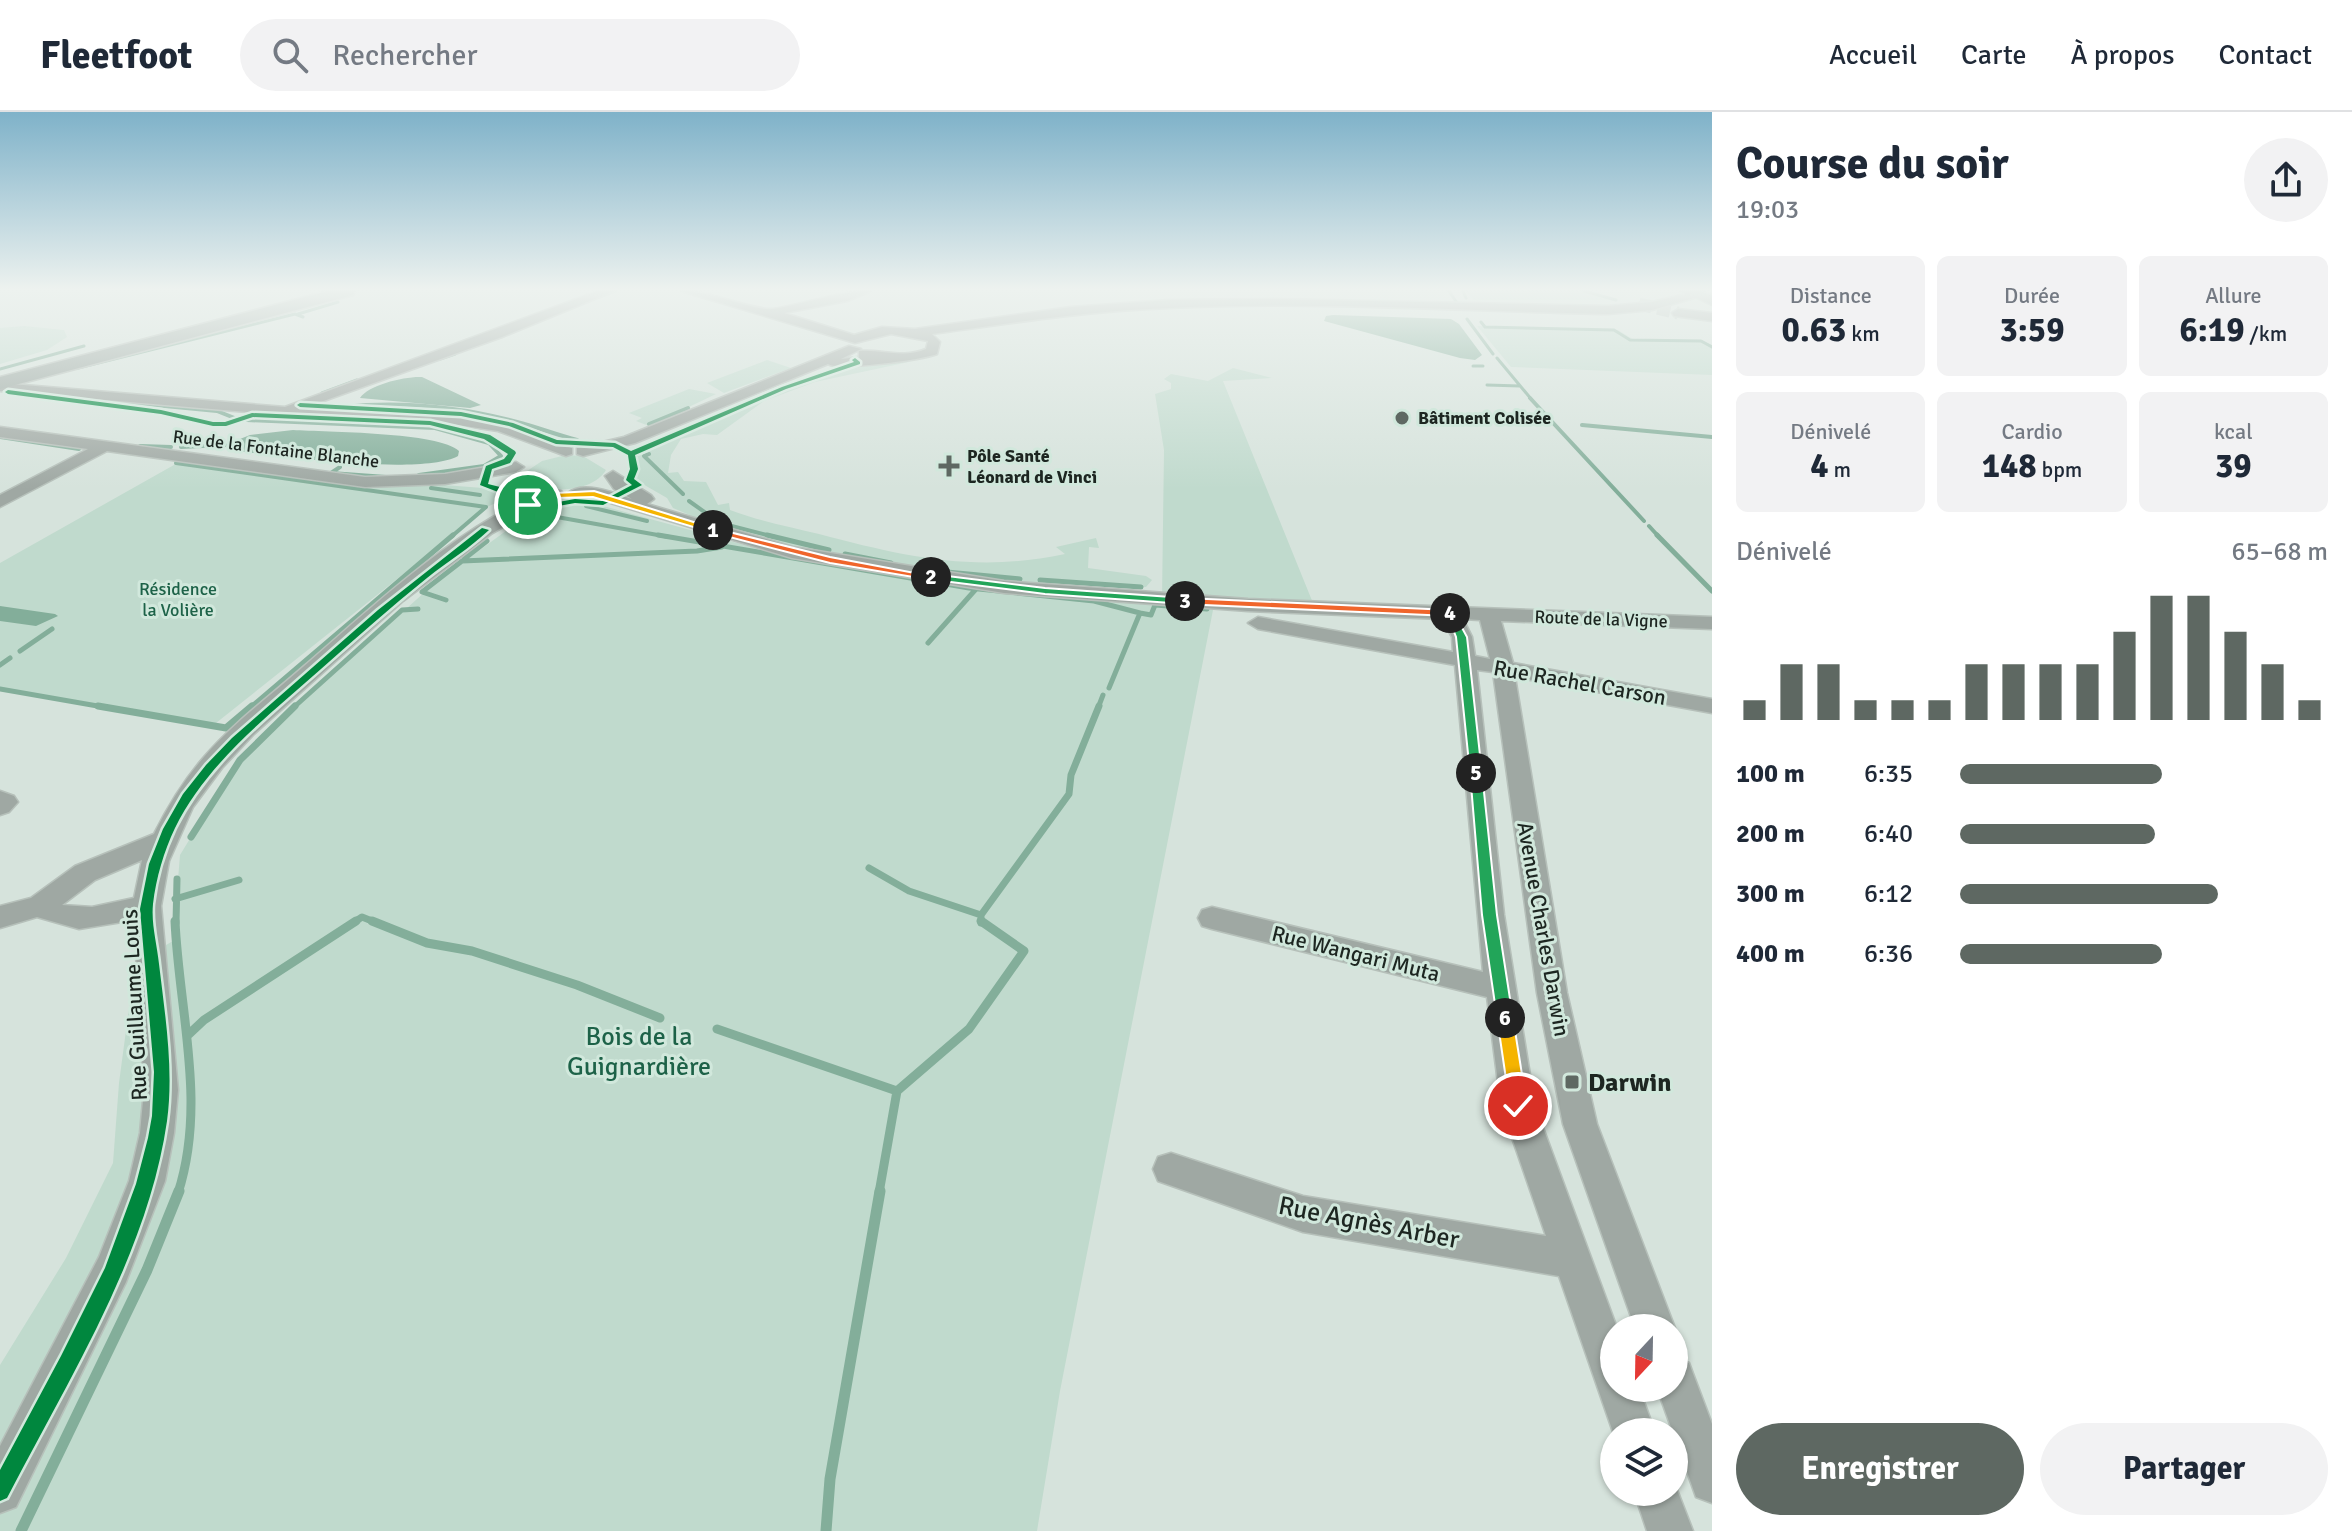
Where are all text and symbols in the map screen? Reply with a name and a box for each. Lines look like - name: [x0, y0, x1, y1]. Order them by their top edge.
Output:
- search box: [240, 19, 800, 91]
- text: Fleetfoot: [40, 32, 192, 79]
- icon: search: [268, 33, 312, 77]
- text: Rechercher: [332, 37, 477, 74]
- text: Accueil: [1829, 38, 1917, 72]
- text: Carte: [1961, 38, 2026, 72]
- text: À propos: [2070, 38, 2175, 72]
- text: Contact: [2219, 38, 2312, 72]
- text: Course du soir: [1736, 137, 2009, 191]
- button: share: [2244, 138, 2328, 222]
- text: 19:03: [1736, 194, 1799, 226]
- text: Distance: [1790, 282, 1872, 309]
- text: Durée: [2004, 282, 2060, 309]
- text: Allure: [2205, 282, 2262, 309]
- text: 0.63: [1782, 309, 1846, 351]
- text: 3:59: [1999, 309, 2065, 351]
- text: 6:19: [2179, 309, 2245, 351]
- text: km: [1846, 320, 1880, 347]
- text: /km: [2245, 320, 2287, 347]
- place label: Bâtiment Colisée: [1418, 407, 1551, 429]
- marker: Bâtiment Colisée: [1393, 409, 1411, 427]
- text: Dénivelé: [1790, 418, 1871, 445]
- text: Cardio: [2001, 418, 2063, 445]
- text: kcal: [2214, 418, 2253, 445]
- street label: Rue de la Fontaine Blanche: [172, 425, 380, 473]
- place label: Pôle Santé Léonard de Vinci: [967, 445, 1097, 488]
- text: 4: [1810, 445, 1829, 487]
- text: 148: [1982, 445, 2037, 487]
- text: 39: [2215, 445, 2252, 487]
- marker: Pôle Santé Léonard de Vinci: [938, 455, 960, 477]
- text: m: [1829, 456, 1851, 483]
- text: bpm: [2037, 456, 2082, 483]
- pin: [494, 471, 562, 539]
- icon: arrive: [506, 483, 550, 527]
- pin: 1: [693, 510, 733, 550]
- text: 1: [707, 516, 719, 543]
- text: Dénivelé: [1736, 536, 1832, 568]
- text: 65–68 m: [2232, 536, 2328, 568]
- pin: 2: [911, 557, 951, 597]
- text: 2: [925, 563, 937, 590]
- park label: Résidence la Volière: [139, 578, 217, 621]
- pin: 3: [1165, 581, 1205, 621]
- text: 3: [1179, 587, 1191, 614]
- pin: 4: [1430, 593, 1470, 633]
- text: 4: [1444, 599, 1456, 626]
- street label: Route de la Vigne: [1534, 606, 1668, 632]
- street label: Rue Rachel Carson: [1491, 654, 1668, 711]
- pin: 5: [1456, 753, 1496, 793]
- text: 100 m: [1736, 758, 1805, 790]
- text: 6:35: [1864, 758, 1913, 790]
- text: 5: [1470, 759, 1482, 786]
- text: 200 m: [1736, 818, 1805, 850]
- text: 6:40: [1864, 818, 1913, 850]
- street label: Avenue Charles Darwin: [1511, 819, 1576, 1039]
- text: 300 m: [1736, 878, 1805, 910]
- text: 6:12: [1864, 878, 1913, 910]
- street label: Rue Guillaume Louis: [116, 908, 153, 1101]
- street label: Rue Wangari Muta: [1269, 920, 1443, 987]
- text: 400 m: [1736, 938, 1805, 970]
- text: 6:36: [1864, 938, 1913, 970]
- pin: 6: [1485, 998, 1525, 1038]
- text: 6: [1499, 1004, 1511, 1031]
- park label: Bois de la Guignardière: [567, 1021, 711, 1083]
- place label: Darwin: [1588, 1067, 1672, 1099]
- pin: [1484, 1072, 1552, 1140]
- marker: Darwin: [1563, 1073, 1581, 1091]
- icon: check: [1496, 1084, 1540, 1128]
- street label: Rue Agnès Arber: [1276, 1190, 1462, 1256]
- north arrow: [1600, 1314, 1688, 1402]
- map controls: [1600, 1314, 1688, 1506]
- button: layers: [1600, 1418, 1688, 1506]
- button: Enregistrer: [1736, 1423, 2024, 1515]
- button: Partager: [2040, 1423, 2328, 1515]

